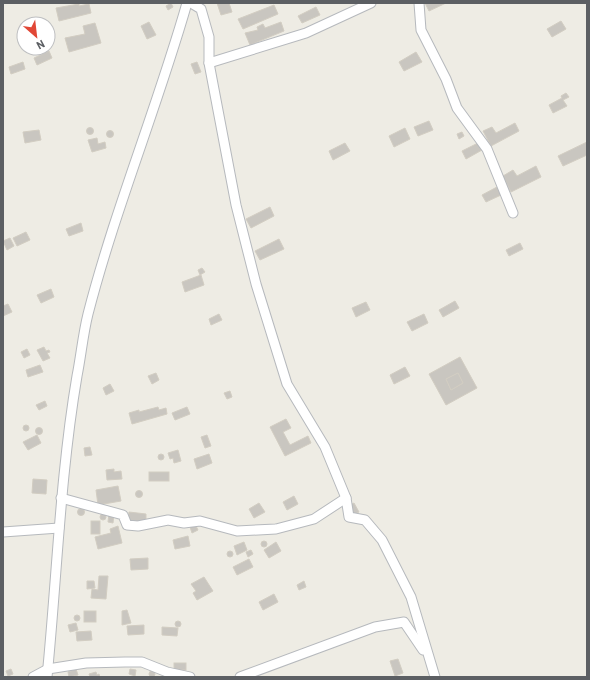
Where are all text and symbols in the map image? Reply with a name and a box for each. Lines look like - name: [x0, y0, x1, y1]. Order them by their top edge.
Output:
- north arrow: [16, 16, 56, 56]
- text: N: [35, 38, 47, 53]

